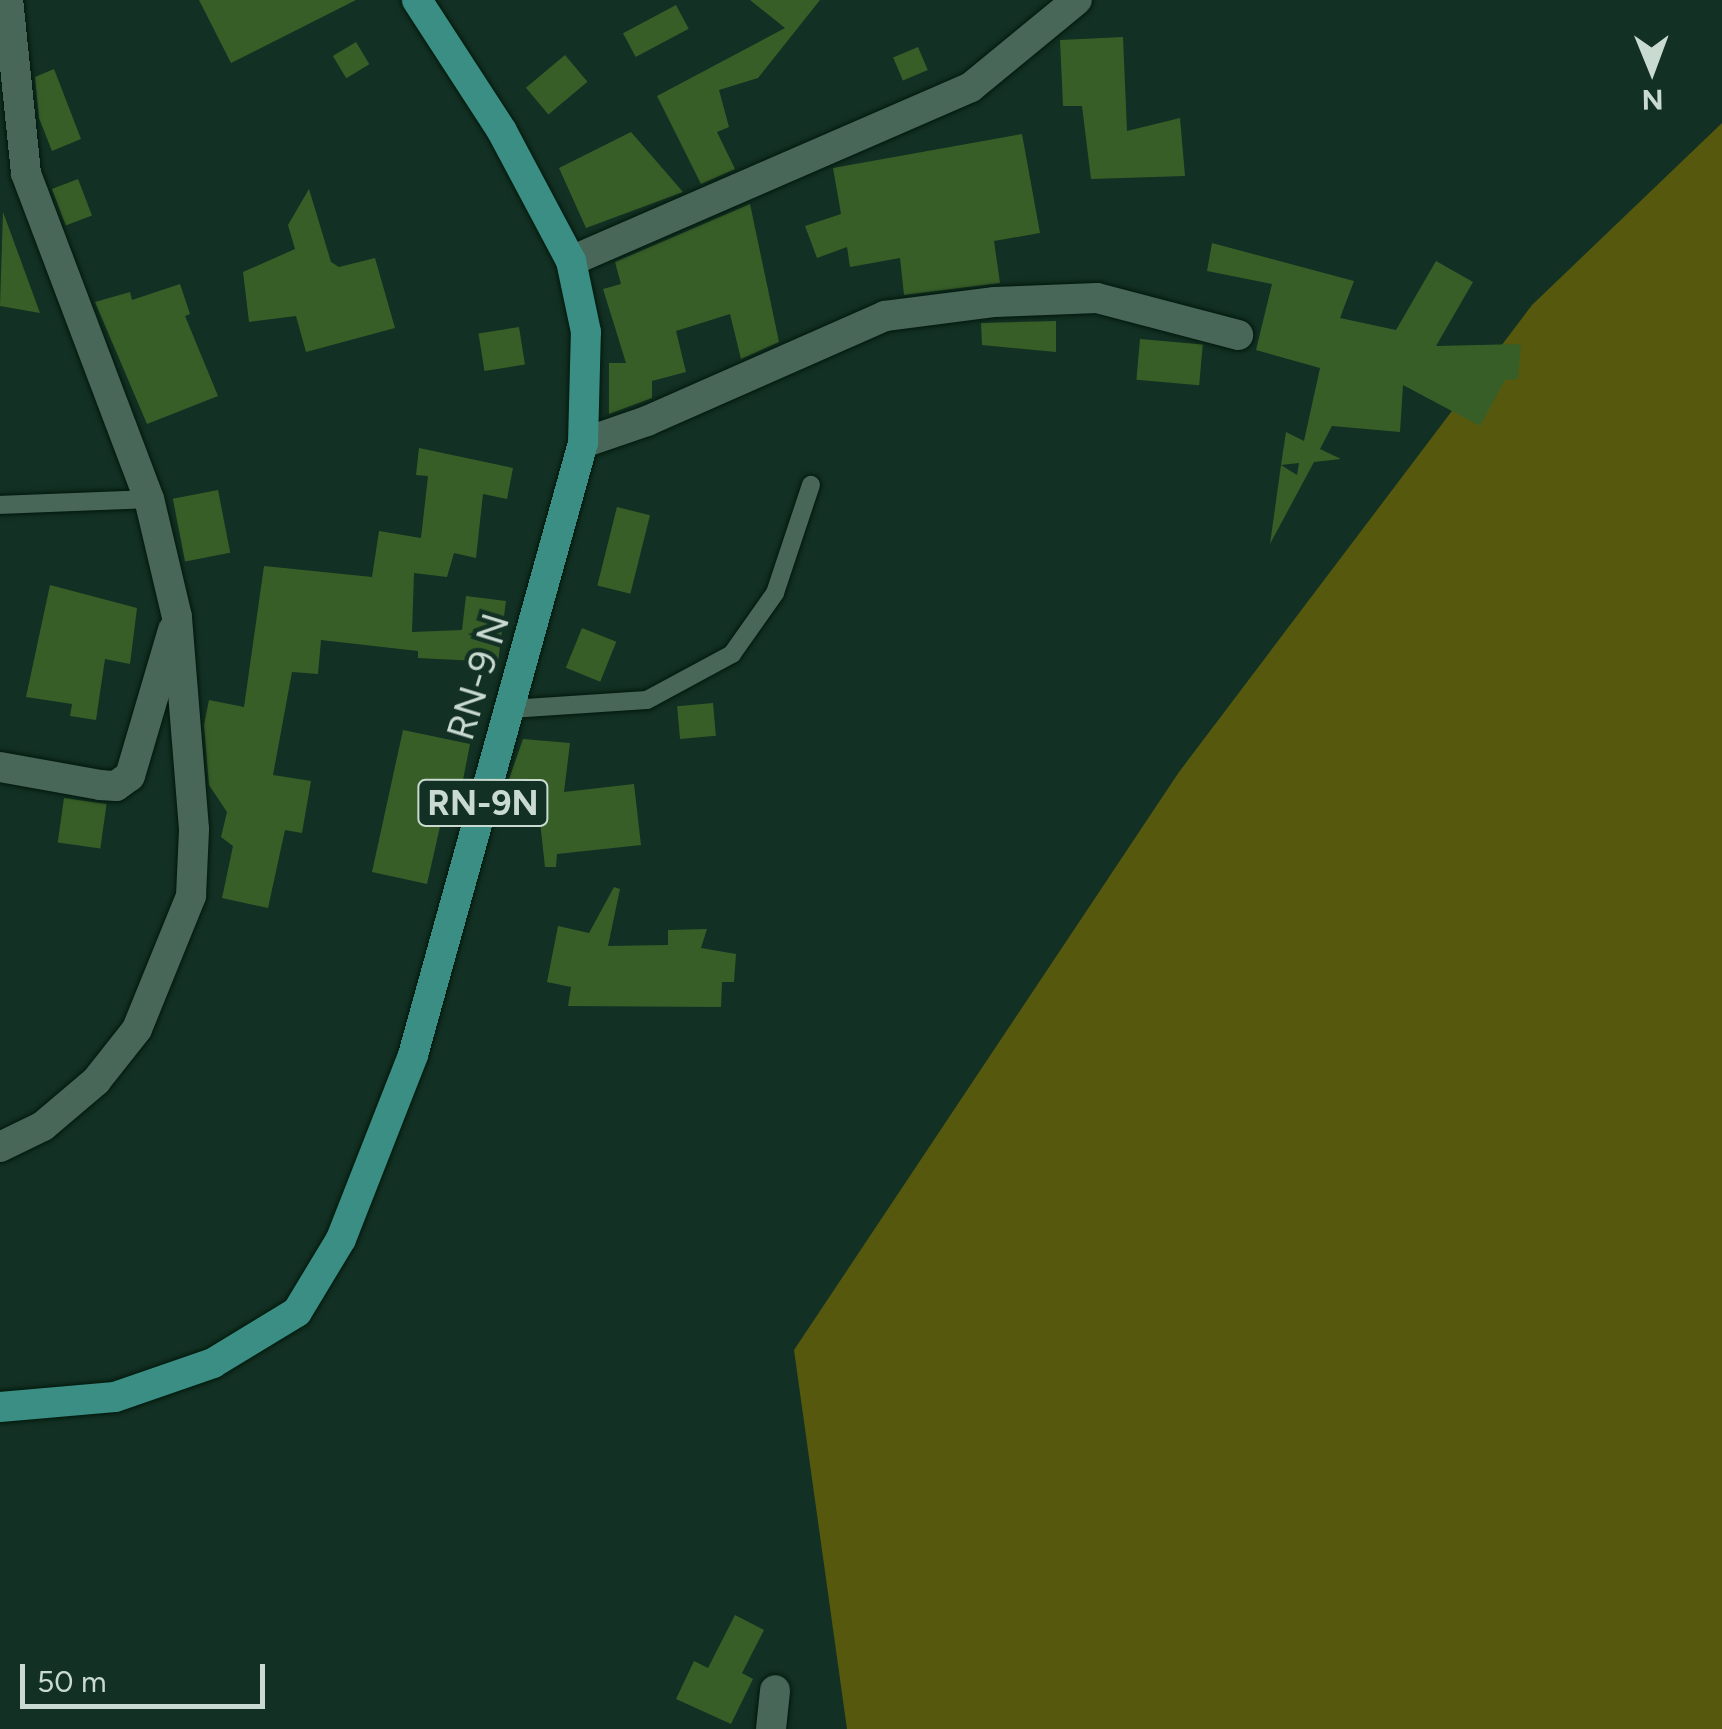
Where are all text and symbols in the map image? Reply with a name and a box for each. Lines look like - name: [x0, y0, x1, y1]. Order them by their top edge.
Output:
- north arrow: [1602, 20, 1702, 120]
- text: N: [1641, 83, 1664, 117]
- street label: RN-9 N: [438, 608, 520, 746]
- road number: RN-9N: [416, 773, 550, 833]
- scale bar: [25, 1644, 270, 1706]
- text: 50 m: [37, 1663, 106, 1700]

